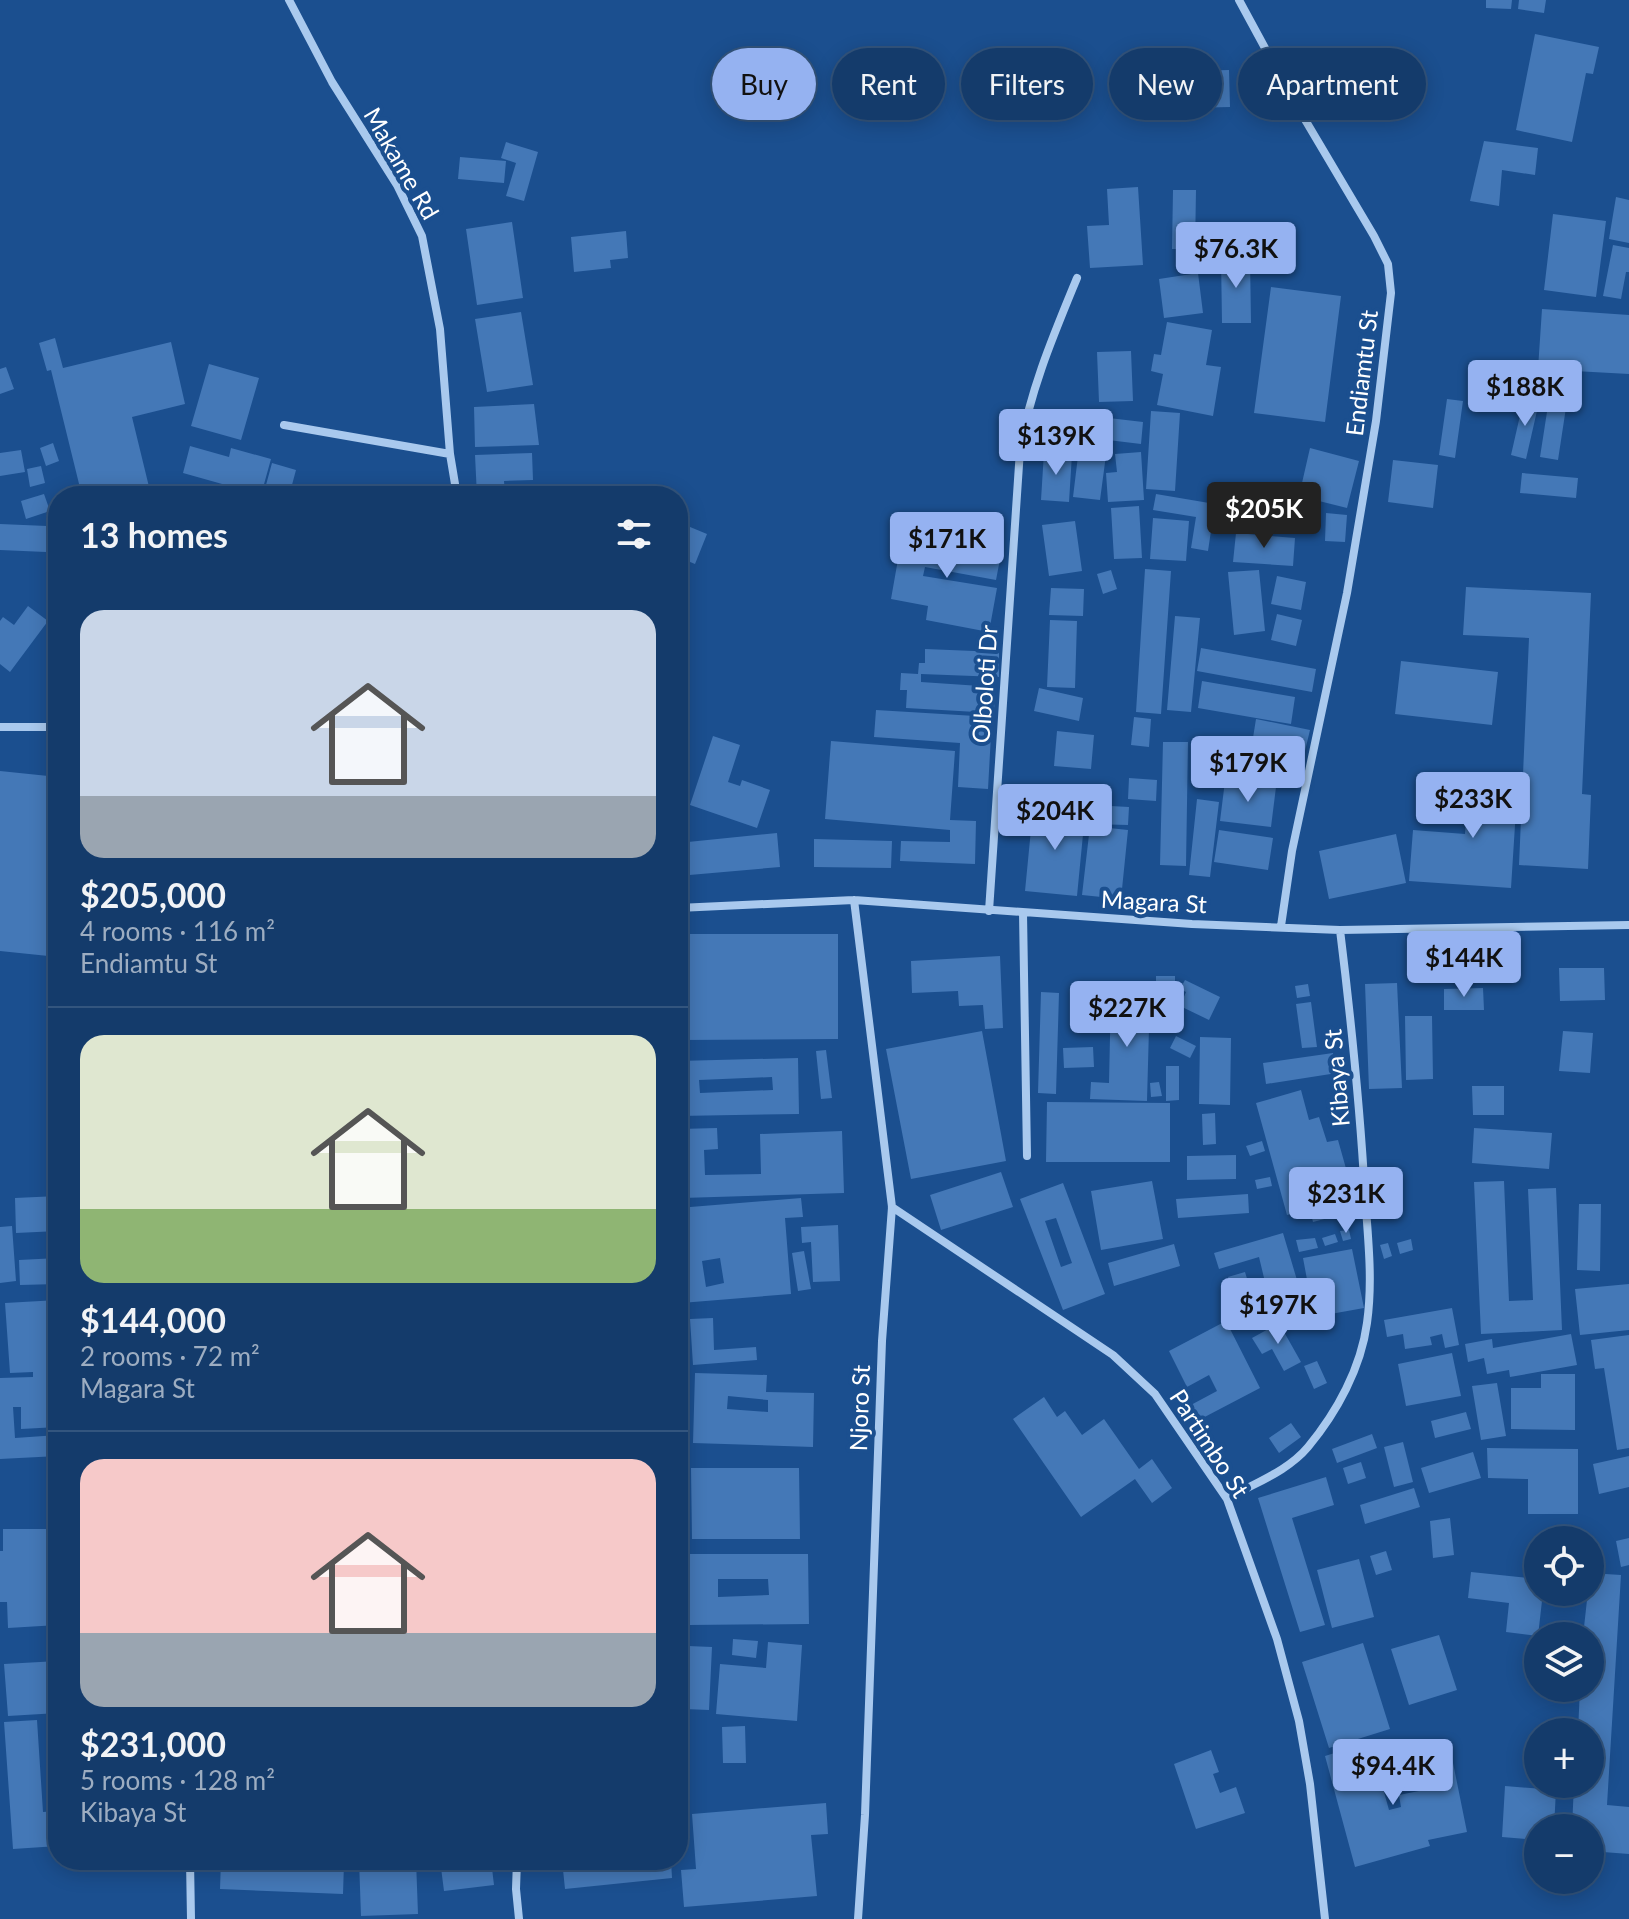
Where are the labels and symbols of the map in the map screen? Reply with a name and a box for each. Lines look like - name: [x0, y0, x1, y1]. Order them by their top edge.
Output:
- street label: Makame Rd: [358, 102, 446, 224]
- pin: $76.3K: [1171, 222, 1301, 290]
- street label: Endiamtu St: [1339, 308, 1383, 438]
- pin: $188K: [1469, 360, 1581, 428]
- pin: $139K: [1000, 409, 1112, 477]
- pin: $205K: [1208, 482, 1320, 550]
- pin: $171K: [891, 512, 1003, 580]
- street label: Olboloti Dr: [965, 624, 1003, 744]
- pin: $179K: [1192, 736, 1304, 804]
- pin: $233K: [1417, 772, 1529, 840]
- pin: $204K: [999, 784, 1111, 852]
- street label: Magara St: [1100, 884, 1208, 918]
- pin: $144K: [1408, 931, 1520, 999]
- pin: $227K: [1071, 981, 1183, 1049]
- street label: Kibaya St: [1317, 1028, 1355, 1128]
- pin: $231K: [1290, 1167, 1402, 1235]
- pin: $197K: [1222, 1278, 1334, 1346]
- street label: Njoro St: [843, 1364, 875, 1452]
- street label: Partimbo St: [1164, 1383, 1256, 1503]
- pin: $94.4K: [1328, 1739, 1458, 1807]

